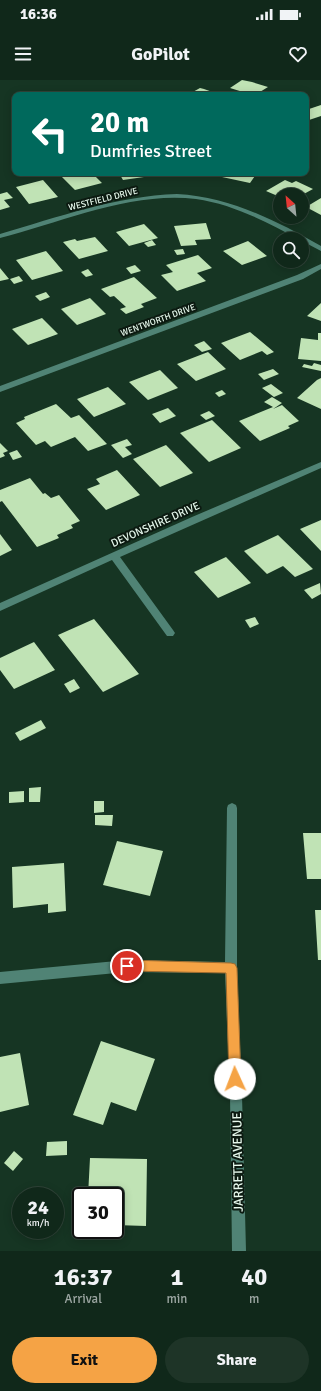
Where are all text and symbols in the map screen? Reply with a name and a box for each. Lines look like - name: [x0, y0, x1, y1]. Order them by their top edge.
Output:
- text: 16:36: [20, 5, 57, 23]
- icon: menu: [12, 43, 34, 65]
- text: GoPilot: [131, 43, 190, 65]
- icon: heart: [287, 43, 309, 65]
- text: 20 m: [90, 106, 149, 140]
- icon: left: [24, 108, 76, 160]
- text: Dumfries Street: [90, 140, 212, 162]
- street label: WESTFIELD DRIVE: [67, 186, 139, 213]
- north arrow: [273, 188, 309, 224]
- map controls: [273, 188, 309, 268]
- button: search: [273, 232, 309, 268]
- street label: WENTWORTH DRIVE: [119, 302, 197, 339]
- street label: DEVONSHIRE DRIVE: [109, 499, 202, 550]
- pin: [110, 949, 144, 983]
- icon: arrive: [116, 955, 138, 977]
- position arrow: [214, 1058, 256, 1100]
- street label: JARRETT AVENUE: [229, 1112, 247, 1212]
- speed limit sign: 30: [72, 1187, 124, 1239]
- text: 24: [27, 1195, 49, 1220]
- text: km/h: [27, 1217, 49, 1229]
- text: 16:37: [54, 1262, 113, 1292]
- text: 1: [170, 1262, 183, 1292]
- text: 40: [241, 1262, 267, 1292]
- text: Arrival: [65, 1291, 102, 1307]
- text: min: [166, 1291, 187, 1307]
- text: m: [249, 1291, 259, 1307]
- button: Exit: [12, 1337, 157, 1383]
- button: Share: [165, 1337, 309, 1383]

